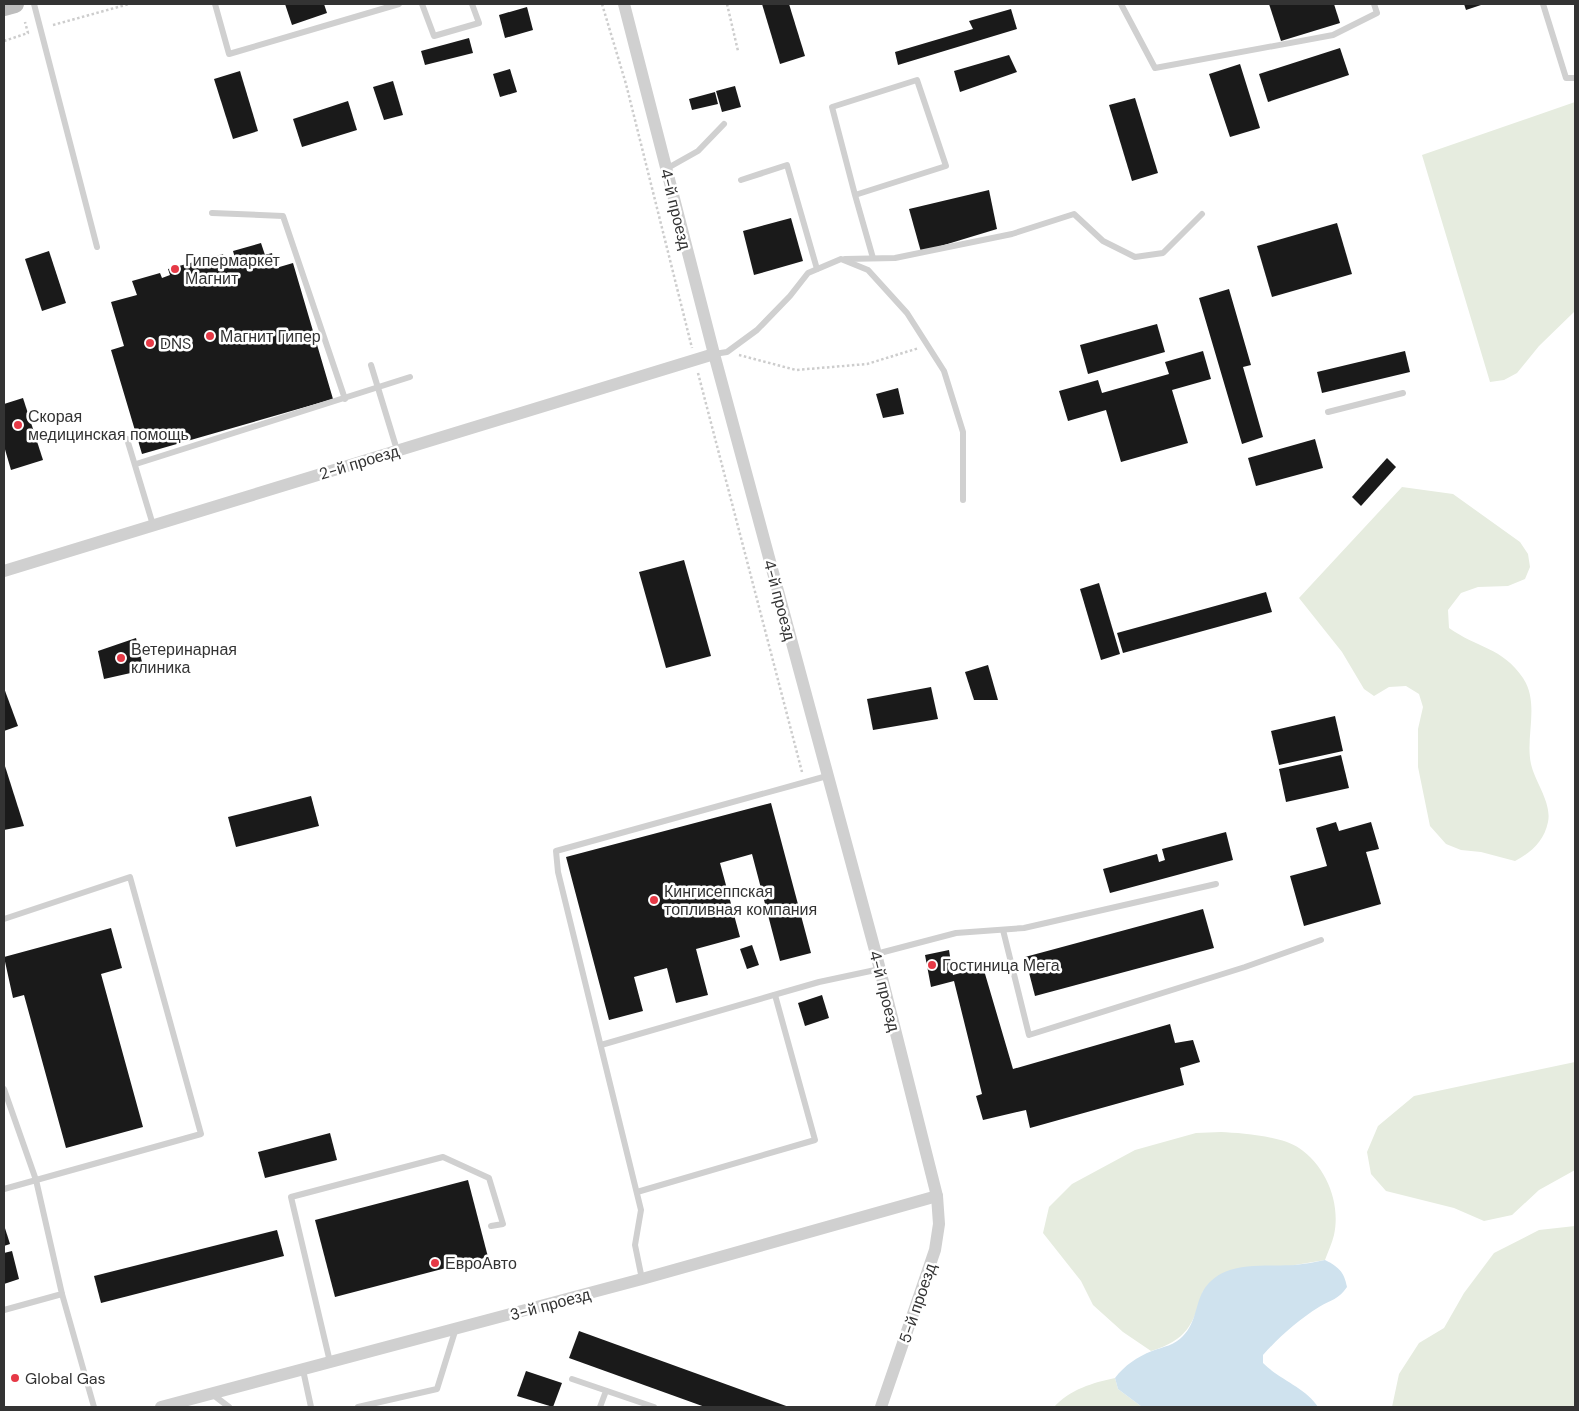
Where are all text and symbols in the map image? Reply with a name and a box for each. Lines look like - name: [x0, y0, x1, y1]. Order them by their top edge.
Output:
- street label: 4-й проезд: [655, 166, 696, 253]
- place label: Гипермаркет Магнит: [185, 250, 281, 289]
- marker: Гипермаркет Магнит: [169, 263, 181, 275]
- place label: Магнит Гипер: [220, 326, 321, 347]
- marker: Магнит Гипер: [204, 330, 216, 342]
- place label: DNS: [160, 333, 191, 354]
- marker: DNS: [144, 337, 156, 349]
- place label: Скорая медицинская помощь: [28, 406, 189, 445]
- marker: Скорая медицинская помощь: [12, 419, 24, 431]
- street label: 2-й проезд: [317, 440, 402, 485]
- street label: 4-й проезд: [759, 557, 801, 644]
- place label: Ветеринарная клиника: [131, 639, 237, 678]
- marker: Ветеринарная клиника: [115, 652, 127, 664]
- place label: Кингисеппская топливная компания: [664, 881, 817, 920]
- marker: Кингисеппская топливная компания: [648, 894, 660, 906]
- street label: 4-й проезд: [864, 948, 905, 1035]
- place label: Гостиница Мега: [942, 955, 1060, 976]
- marker: Гостиница Мега: [926, 959, 938, 971]
- place label: ЕвроАвто: [445, 1253, 517, 1274]
- marker: ЕвроАвто: [429, 1257, 441, 1269]
- street label: 5-й проезд: [894, 1260, 941, 1346]
- street label: 3-й проезд: [507, 1283, 593, 1325]
- place label: Global Gas: [25, 1368, 106, 1389]
- marker: Global Gas: [9, 1372, 21, 1384]

